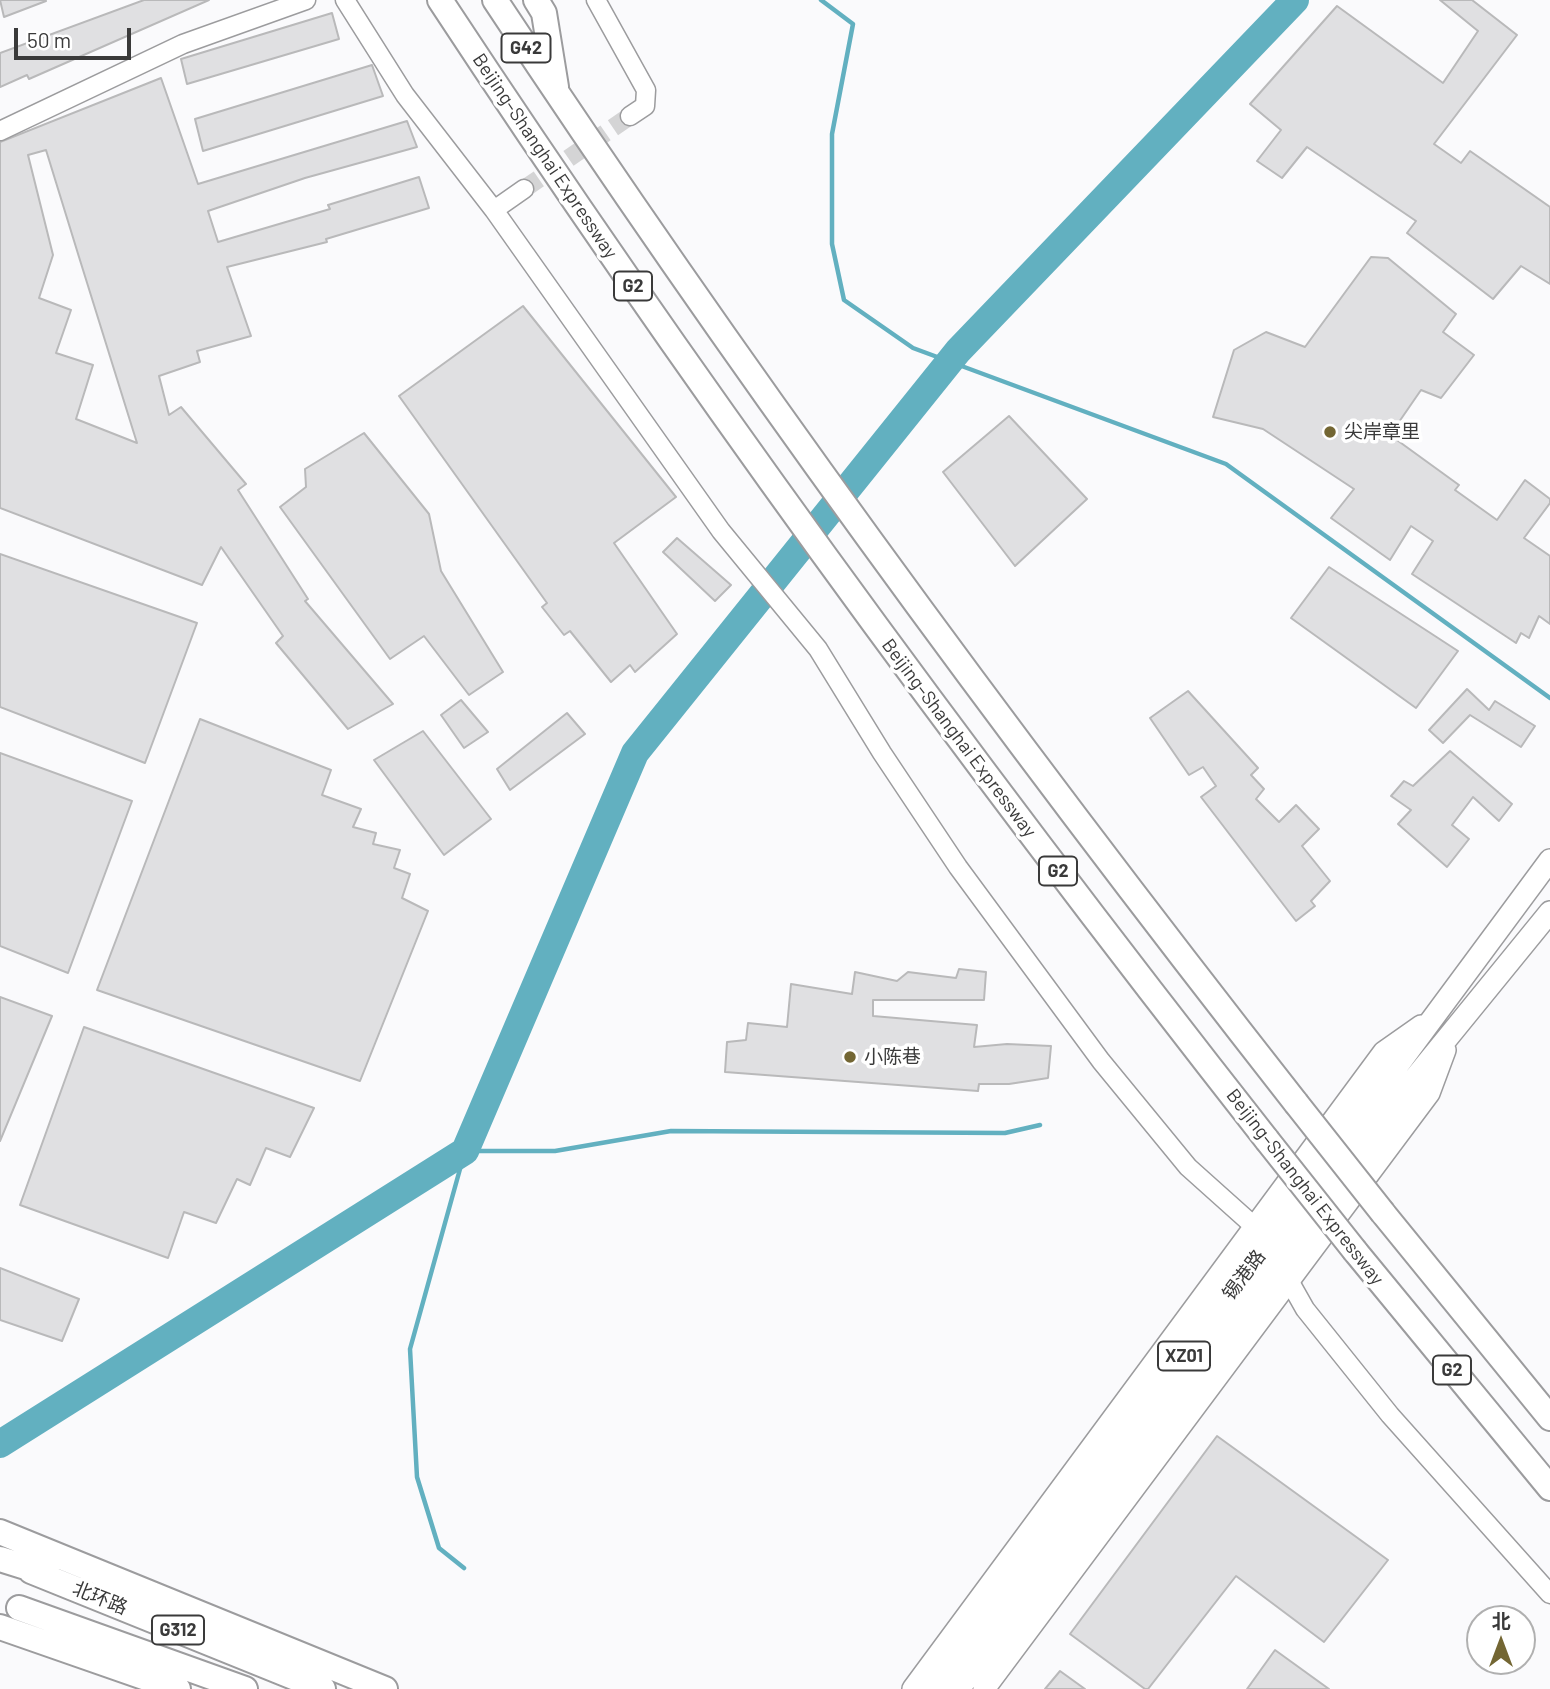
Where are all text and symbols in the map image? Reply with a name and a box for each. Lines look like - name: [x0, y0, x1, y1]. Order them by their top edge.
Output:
- scale bar: [18, 14, 135, 58]
- text: 50 m: [27, 27, 71, 52]
- road number: G42: [502, 33, 550, 62]
- street label: Beijing–Shanghai Expressway: [468, 49, 622, 263]
- road number: G2: [614, 272, 652, 300]
- place label: 尖岸章里: [1344, 421, 1420, 443]
- marker: 尖岸章里: [1322, 424, 1338, 440]
- street label: Beijing–Shanghai Expressway: [877, 634, 1041, 842]
- road number: G2: [1039, 856, 1077, 886]
- place label: 小陈巷: [864, 1046, 921, 1068]
- marker: 小陈巷: [842, 1049, 858, 1065]
- street label: Beijing–Shanghai Expressway: [1221, 1084, 1389, 1290]
- street label: 锡港路: [1218, 1245, 1270, 1305]
- road number: XZ01: [1158, 1342, 1210, 1371]
- road number: G2: [1433, 1356, 1471, 1385]
- street label: 北环路: [69, 1577, 131, 1619]
- north arrow: [1466, 1605, 1536, 1675]
- text: 北: [1491, 1609, 1511, 1632]
- road number: G312: [152, 1616, 204, 1644]

